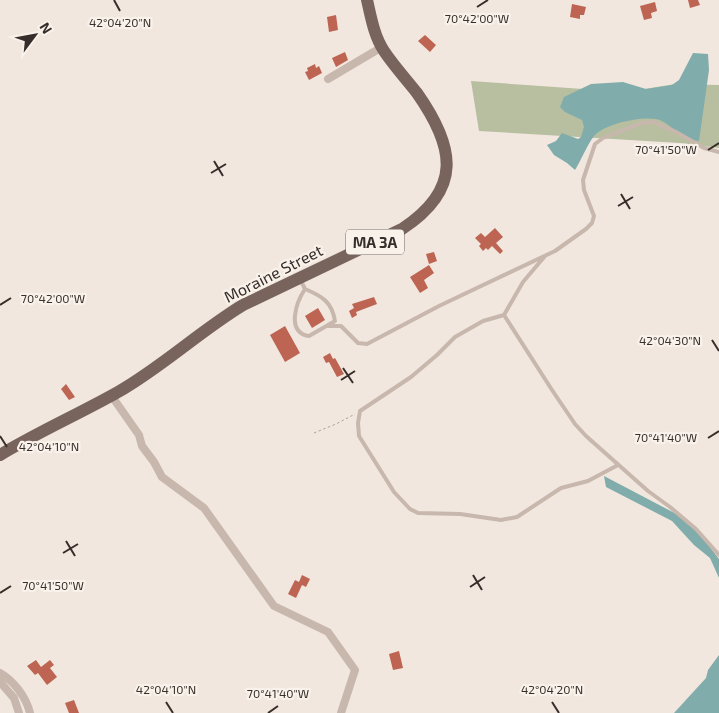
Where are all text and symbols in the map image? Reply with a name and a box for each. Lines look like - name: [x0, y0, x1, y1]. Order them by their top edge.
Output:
- north arrow: [10, 10, 60, 60]
- text: 70°42'00"W: [445, 11, 509, 25]
- text: 42°04'20"N: [89, 15, 151, 29]
- text: N: [37, 19, 56, 37]
- text: 70°41'50"W: [635, 142, 697, 156]
- road number: MA 3A: [346, 230, 404, 254]
- street label: Moraine Street: [220, 240, 326, 306]
- text: 70°42'00"W: [21, 291, 85, 305]
- text: 42°04'30"N: [639, 333, 701, 347]
- text: 70°41'40"W: [635, 430, 697, 444]
- text: 42°04'10"N: [19, 439, 79, 453]
- text: 70°41'50"W: [22, 578, 84, 592]
- text: 42°04'10"N: [136, 682, 196, 696]
- text: 42°04'20"N: [521, 682, 583, 696]
- text: 70°41'40"W: [247, 686, 309, 700]

